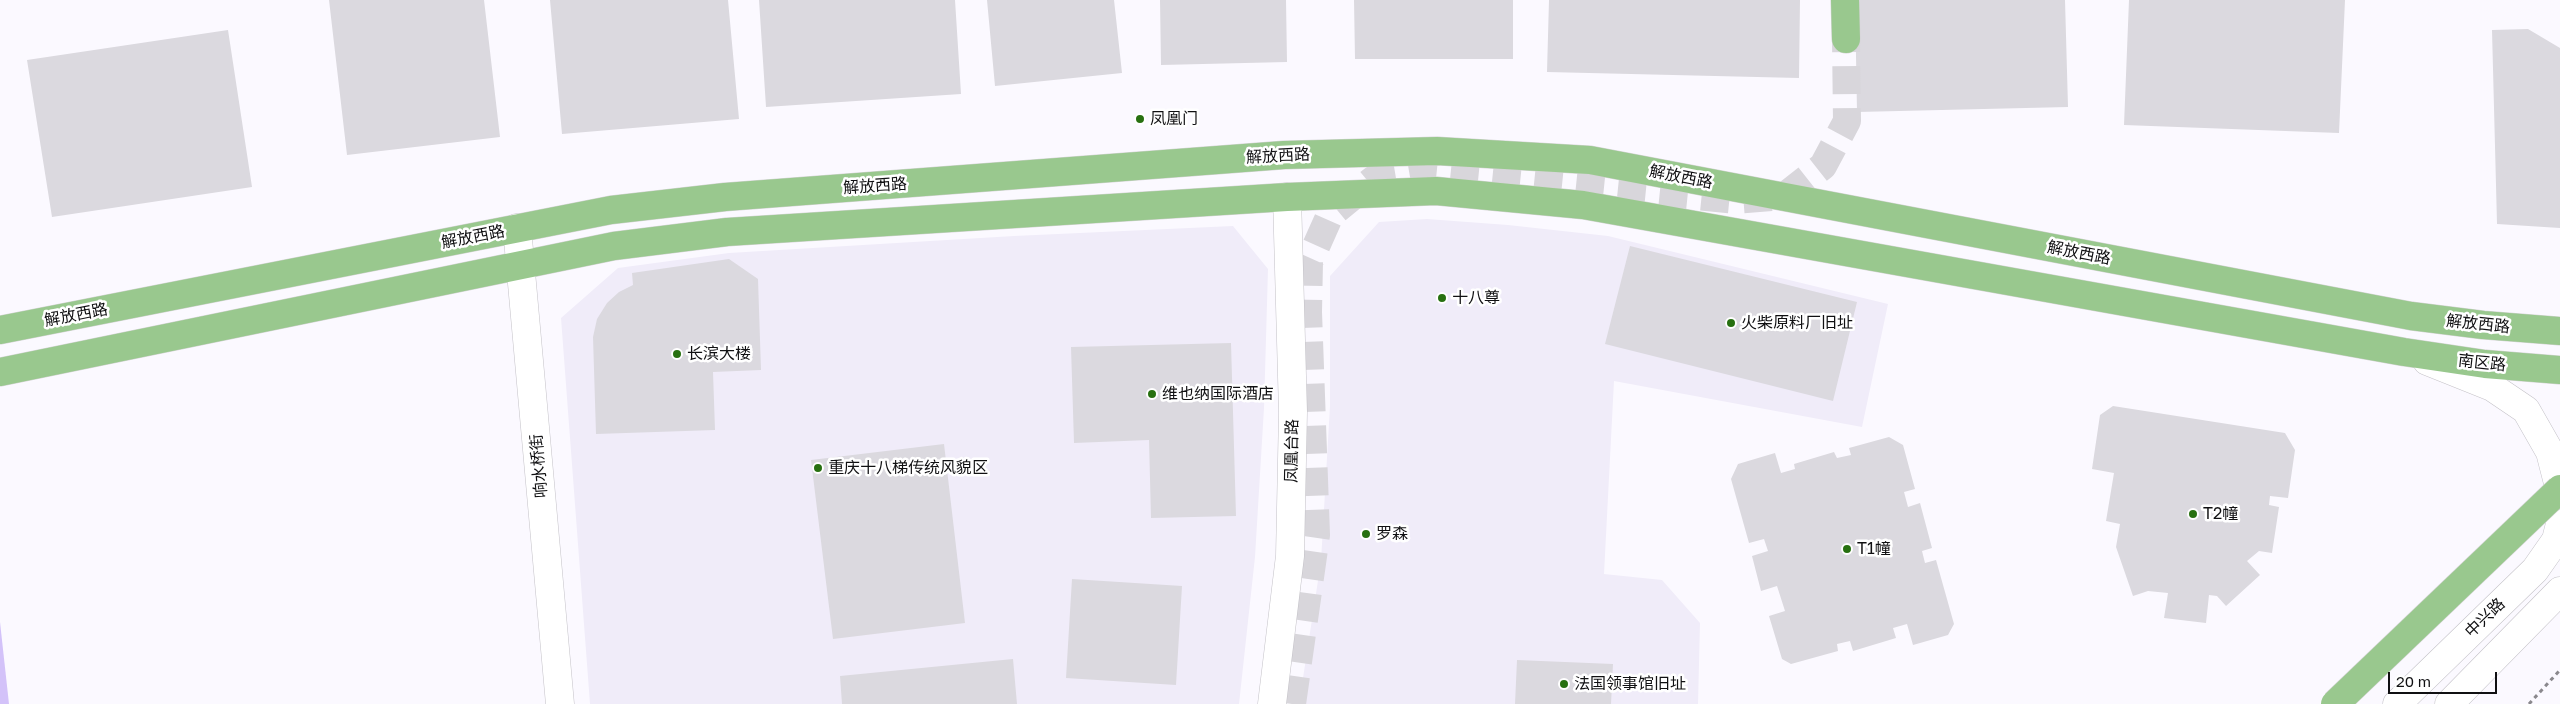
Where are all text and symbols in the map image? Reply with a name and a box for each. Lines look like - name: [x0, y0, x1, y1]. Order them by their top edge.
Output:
- place label: 凤凰门: [1150, 109, 1198, 129]
- marker: 凤凰门: [1134, 113, 1146, 125]
- street label: 解放西路: [1246, 145, 1310, 167]
- street label: 解放西路: [1648, 161, 1714, 193]
- street label: 解放西路: [842, 174, 908, 198]
- street label: 解放西路: [440, 221, 506, 253]
- street label: 解放西路: [2046, 237, 2112, 269]
- place label: 十八尊: [1452, 288, 1500, 308]
- marker: 十八尊: [1436, 292, 1448, 304]
- street label: 解放西路: [43, 299, 109, 331]
- street label: 解放西路: [2445, 311, 2511, 337]
- place label: 火柴原料厂旧址: [1741, 313, 1853, 333]
- marker: 火柴原料厂旧址: [1725, 317, 1737, 329]
- place label: 长滨大楼: [687, 344, 751, 364]
- marker: 长滨大楼: [671, 348, 683, 360]
- street label: 南区路: [2457, 351, 2507, 375]
- place label: 维也纳国际酒店: [1162, 384, 1274, 404]
- marker: 维也纳国际酒店: [1146, 388, 1158, 400]
- street label: 凤凰台路: [1282, 419, 1302, 483]
- street label: 响水桥街: [527, 433, 551, 499]
- place label: 重庆十八梯传统风貌区: [828, 458, 988, 478]
- marker: 重庆十八梯传统风貌区: [812, 462, 824, 474]
- place label: T2幢: [2203, 504, 2238, 524]
- marker: T2幢: [2187, 508, 2199, 520]
- place label: 罗森: [1376, 524, 1408, 544]
- marker: 罗森: [1360, 528, 1372, 540]
- place label: T1幢: [1857, 539, 1891, 559]
- marker: T1幢: [1841, 543, 1853, 555]
- street label: 中兴路: [2461, 594, 2509, 642]
- scale bar: [2390, 662, 2499, 694]
- text: 20 m: [2396, 672, 2431, 690]
- place label: 法国领事馆旧址: [1574, 674, 1686, 694]
- marker: 法国领事馆旧址: [1558, 678, 1570, 690]

